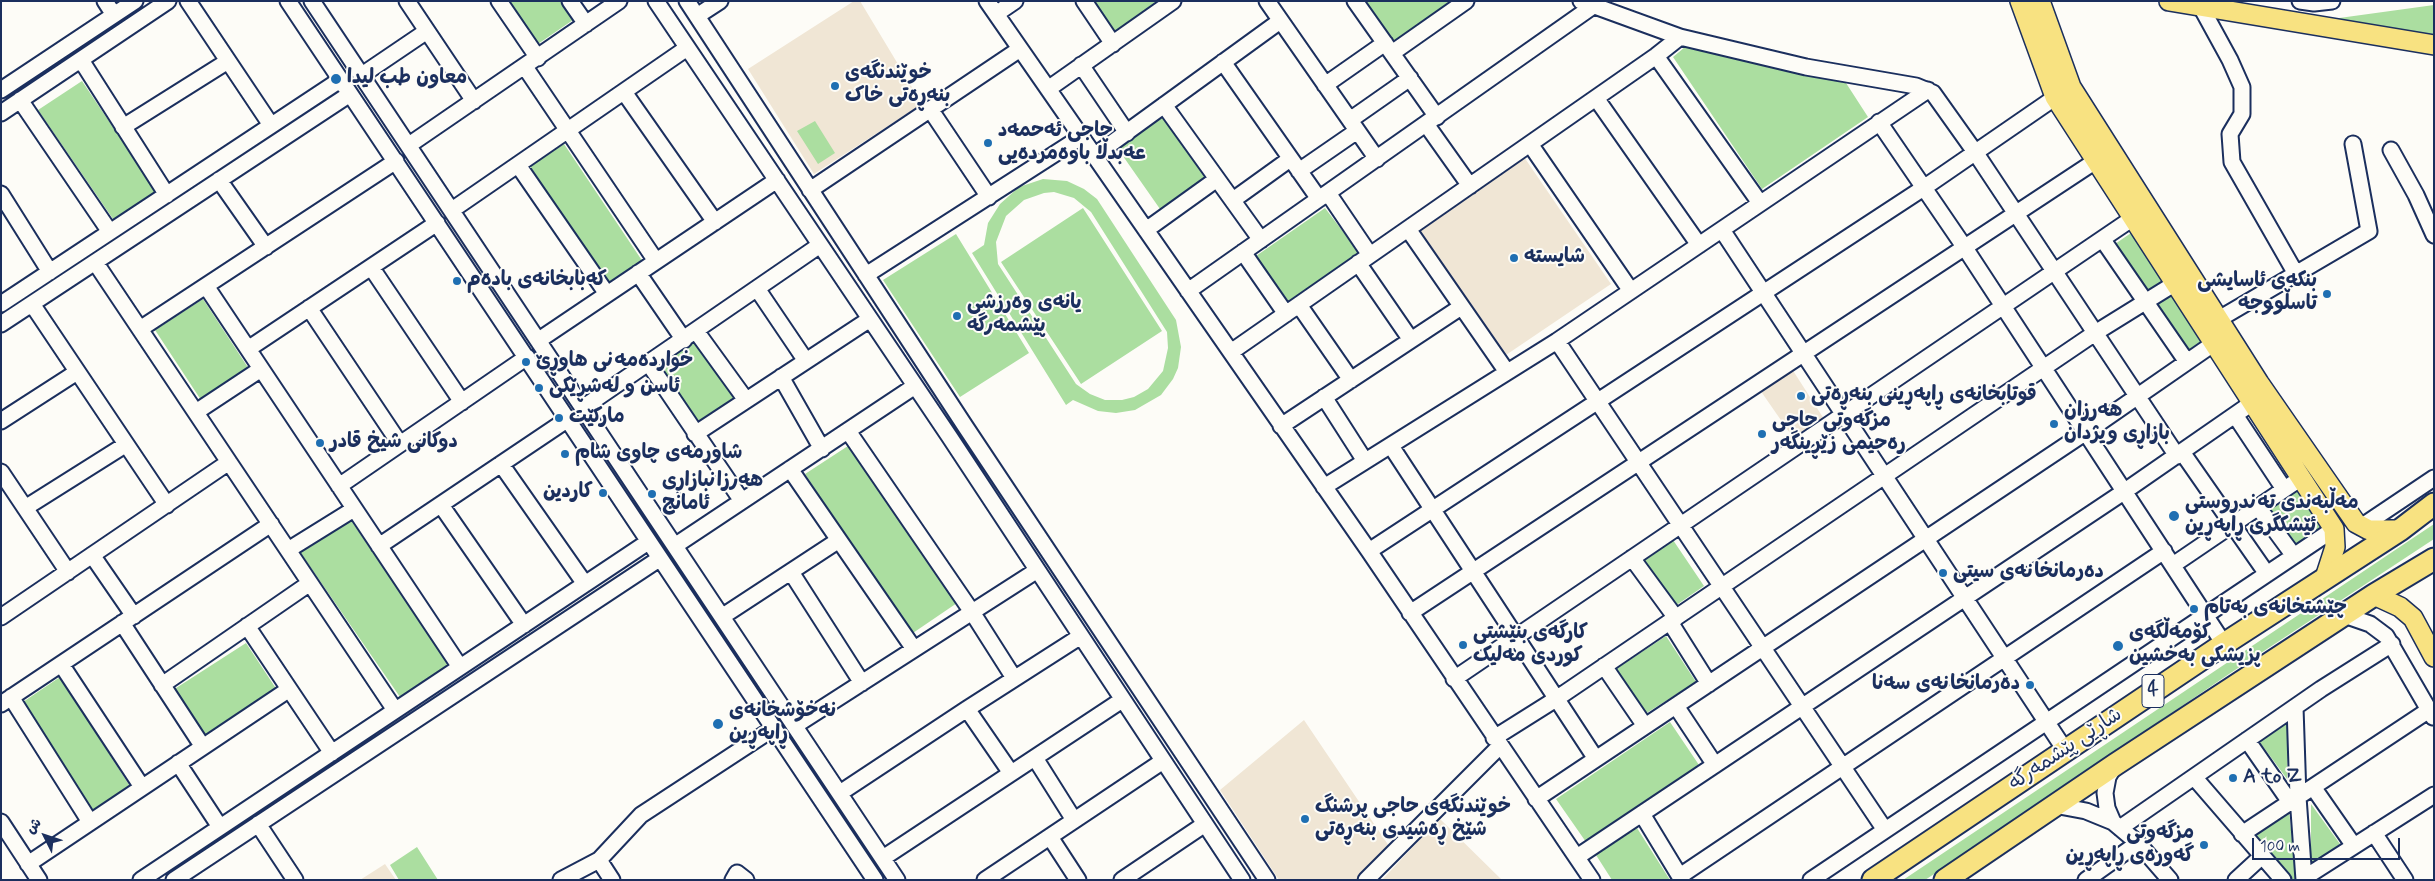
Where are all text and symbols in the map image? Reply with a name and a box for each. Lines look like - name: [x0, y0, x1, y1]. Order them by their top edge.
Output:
- place label: خوێندنگەی بنەڕەتی خاک: [845, 62, 950, 109]
- place label: معاون طب لیدا: [347, 67, 467, 91]
- marker: معاون طب لیدا: [329, 72, 343, 86]
- marker: خوێندنگەی بنەڕەتی خاک: [829, 80, 841, 92]
- place label: حاجی ئەحمەد عەبدڵا باوەمردەیی: [998, 120, 1146, 167]
- marker: حاجی ئەحمەد عەبدڵا باوەمردەیی: [982, 137, 994, 149]
- place label: شایستە: [1524, 246, 1585, 270]
- marker: شایستە: [1508, 252, 1520, 264]
- place label: کەبابخانەی بادەم: [467, 269, 607, 293]
- place label: بنکەی ئاسایشی تاسڵووجە: [2197, 270, 2317, 317]
- marker: کەبابخانەی بادەم: [451, 275, 463, 287]
- marker: بنکەی ئاسایشی تاسڵووجە: [2321, 288, 2333, 300]
- place label: یانەی وەرزشی پێشمەرگە: [967, 292, 1082, 339]
- marker: یانەی وەرزشی پێشمەرگە: [951, 310, 963, 322]
- place label: خواردەمەنی هاوڕێ: [536, 350, 693, 374]
- marker: خواردەمەنی هاوڕێ: [520, 356, 532, 368]
- place label: ئاسن و لەشڕێکی: [549, 376, 680, 400]
- marker: ئاسن و لەشڕێکی: [533, 382, 545, 394]
- place label: قوتابخانەی ڕاپەڕینی بنەڕەتی: [1811, 384, 2037, 408]
- marker: قوتابخانەی ڕاپەڕینی بنەڕەتی: [1795, 390, 1807, 402]
- place label: ھەرزان بازاڕی ویژدان: [2064, 400, 2170, 447]
- place label: مارکێت: [569, 406, 625, 430]
- place label: مزگەوتی حاجی رەحیمی زێڕینگەر: [1772, 410, 1906, 457]
- marker: مارکێت: [553, 412, 565, 424]
- marker: ھەرزان بازاڕی ویژدان: [2048, 418, 2060, 430]
- marker: مزگەوتی حاجی رەحیمی زێڕینگەر: [1756, 428, 1768, 440]
- place label: دوکانی شیخ قادر: [330, 431, 458, 455]
- marker: دوکانی شیخ قادر: [314, 437, 326, 449]
- place label: شاورمەی چاوی شام: [575, 442, 742, 466]
- marker: شاورمەی چاوی شام: [559, 448, 571, 460]
- place label: هەرزانبازاڕی ئامانج: [662, 470, 763, 517]
- place label: كاردين: [543, 481, 593, 505]
- marker: كاردين: [597, 487, 609, 499]
- marker: هەرزانبازاڕی ئامانج: [646, 488, 658, 500]
- place label: مەڵبەندی تەندروستی ئێشکگری ڕاپەڕین: [2185, 492, 2359, 539]
- marker: مەڵبەندی تەندروستی ئێشکگری ڕاپەڕین: [2167, 509, 2181, 523]
- place label: دەرمانخانەی سیتی: [1953, 561, 2104, 585]
- marker: دەرمانخانەی سیتی: [1937, 567, 1949, 579]
- place label: چێشتخانەی بەتام: [2204, 597, 2347, 621]
- marker: چێشتخانەی بەتام: [2188, 603, 2200, 615]
- place label: کارگەی بنێشتی کوردی مەلیک: [1473, 622, 1588, 669]
- place label: کۆمەڵگەی پزیشکی بەخشین: [2129, 622, 2261, 669]
- marker: کارگەی بنێشتی کوردی مەلیک: [1457, 639, 1469, 651]
- marker: کۆمەڵگەی پزیشکی بەخشین: [2111, 639, 2125, 653]
- place label: دەرمانخانەی سەنا: [1872, 673, 2020, 697]
- road number: 4: [2142, 674, 2164, 708]
- marker: دەرمانخانەی سەنا: [2024, 679, 2036, 691]
- place label: نەخۆشخانەی ڕاپەڕین: [729, 700, 836, 747]
- street label: شاڕێی پێشمەرگە: [2005, 703, 2127, 797]
- marker: نەخۆشخانەی ڕاپەڕین: [711, 717, 725, 731]
- place label: A to Z: [2243, 766, 2302, 790]
- marker: A to Z: [2227, 772, 2239, 784]
- place label: خوێندنگەی حاجی پرشنگ شێخ ڕەشیدی بنەڕەتی: [1315, 796, 1511, 843]
- north arrow: [20, 811, 70, 861]
- marker: خوێندنگەی حاجی پرشنگ شێخ ڕەشیدی بنەڕەتی: [1299, 813, 1311, 825]
- text: ش: [22, 814, 46, 838]
- place label: مزگەوتی گەورەی ڕاپەڕین: [2065, 822, 2194, 869]
- scale bar: [2255, 828, 2402, 860]
- text: 100 m: [2260, 837, 2300, 857]
- marker: مزگەوتی گەورەی ڕاپەڕین: [2198, 839, 2210, 851]

